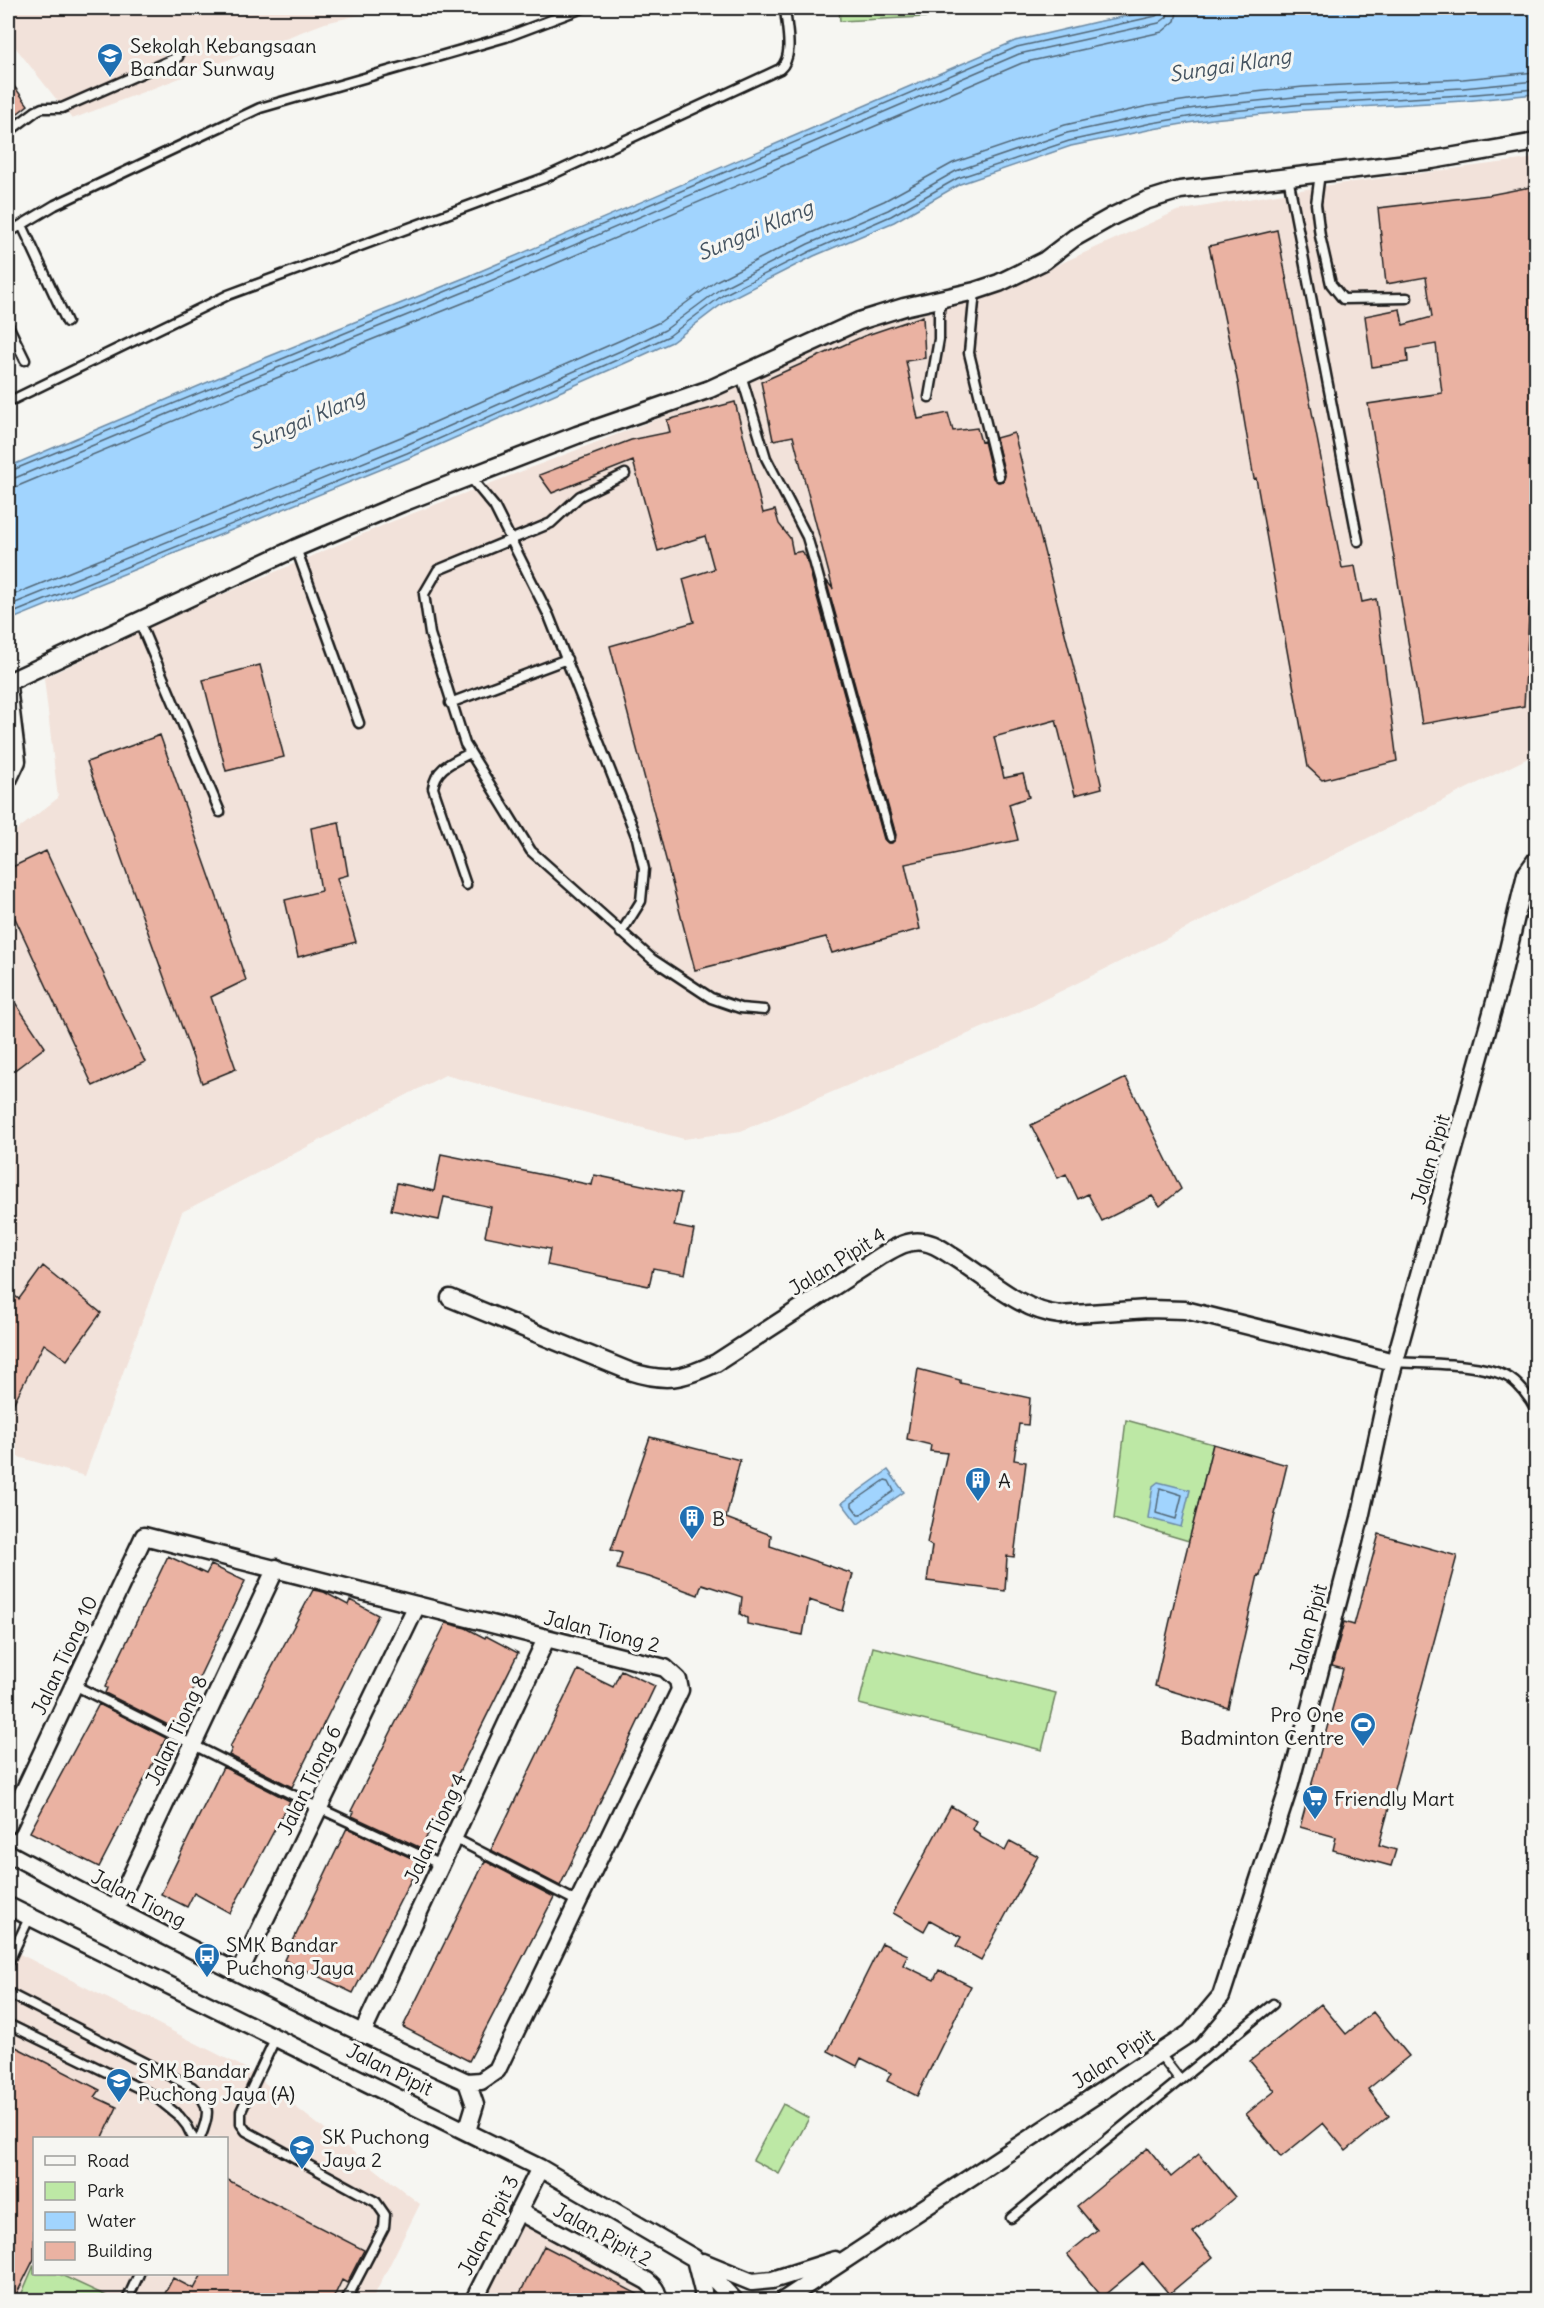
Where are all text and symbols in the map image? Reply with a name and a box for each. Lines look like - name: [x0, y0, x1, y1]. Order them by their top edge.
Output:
- place label: Sekolah Kebangsaan Bandar Sunway: [130, 33, 317, 81]
- school or university icon: Sekolah Kebangsaan Bandar Sunway: [95, 41, 125, 79]
- water label: Sungai Klang: [1167, 42, 1294, 88]
- water label: Sungai Klang: [693, 193, 818, 266]
- water label: Sungai Klang: [245, 382, 370, 455]
- street label: Jalan Pipit: [1405, 1111, 1455, 1207]
- street label: Jalan Pipit 4: [784, 1221, 890, 1301]
- building icon: A: [963, 1465, 993, 1503]
- place label: A: [998, 1468, 1011, 1493]
- building icon: B: [677, 1503, 707, 1541]
- place label: B: [712, 1506, 725, 1531]
- street label: Jalan Pipit: [1284, 1581, 1332, 1677]
- street label: Jalan Tiong 10: [26, 1591, 102, 1719]
- street label: Jalan Tiong 2: [542, 1605, 663, 1657]
- street label: Jalan Tiong 8: [140, 1671, 212, 1789]
- place label: Pro One Badminton Centre: [1180, 1702, 1344, 1750]
- sports icon: Pro One Badminton Centre: [1348, 1710, 1378, 1748]
- street label: Jalan Tiong 6: [272, 1721, 346, 1839]
- street label: Jalan Tiong 4: [399, 1769, 471, 1887]
- supermarket icon: Friendly Mart: [1300, 1783, 1330, 1821]
- place label: Friendly Mart: [1334, 1786, 1454, 1811]
- street label: Jalan Tiong: [88, 1864, 190, 1932]
- place label: SMK Bandar Puchong Jaya: [226, 1932, 354, 1980]
- bus stop icon: SMK Bandar Puchong Jaya: [192, 1941, 222, 1979]
- street label: Jalan Pipit: [1067, 2022, 1159, 2094]
- street label: Jalan Pipit: [343, 2037, 437, 2101]
- place label: SMK Bandar Puchong Jaya (A): [138, 2058, 295, 2106]
- school or university icon: SMK Bandar Puchong Jaya (A): [104, 2066, 134, 2104]
- place label: SK Puchong Jaya 2: [322, 2124, 430, 2172]
- school or university icon: SK Puchong Jaya 2: [287, 2133, 317, 2171]
- legend: [33, 2137, 228, 2275]
- text: Road: [87, 2149, 130, 2172]
- street label: Jalan Pipit 3: [452, 2171, 524, 2279]
- text: Park: [87, 2179, 124, 2202]
- street label: Jalan Pipit 2: [549, 2197, 657, 2271]
- text: Water: [87, 2209, 137, 2232]
- text: Building: [87, 2239, 152, 2262]

